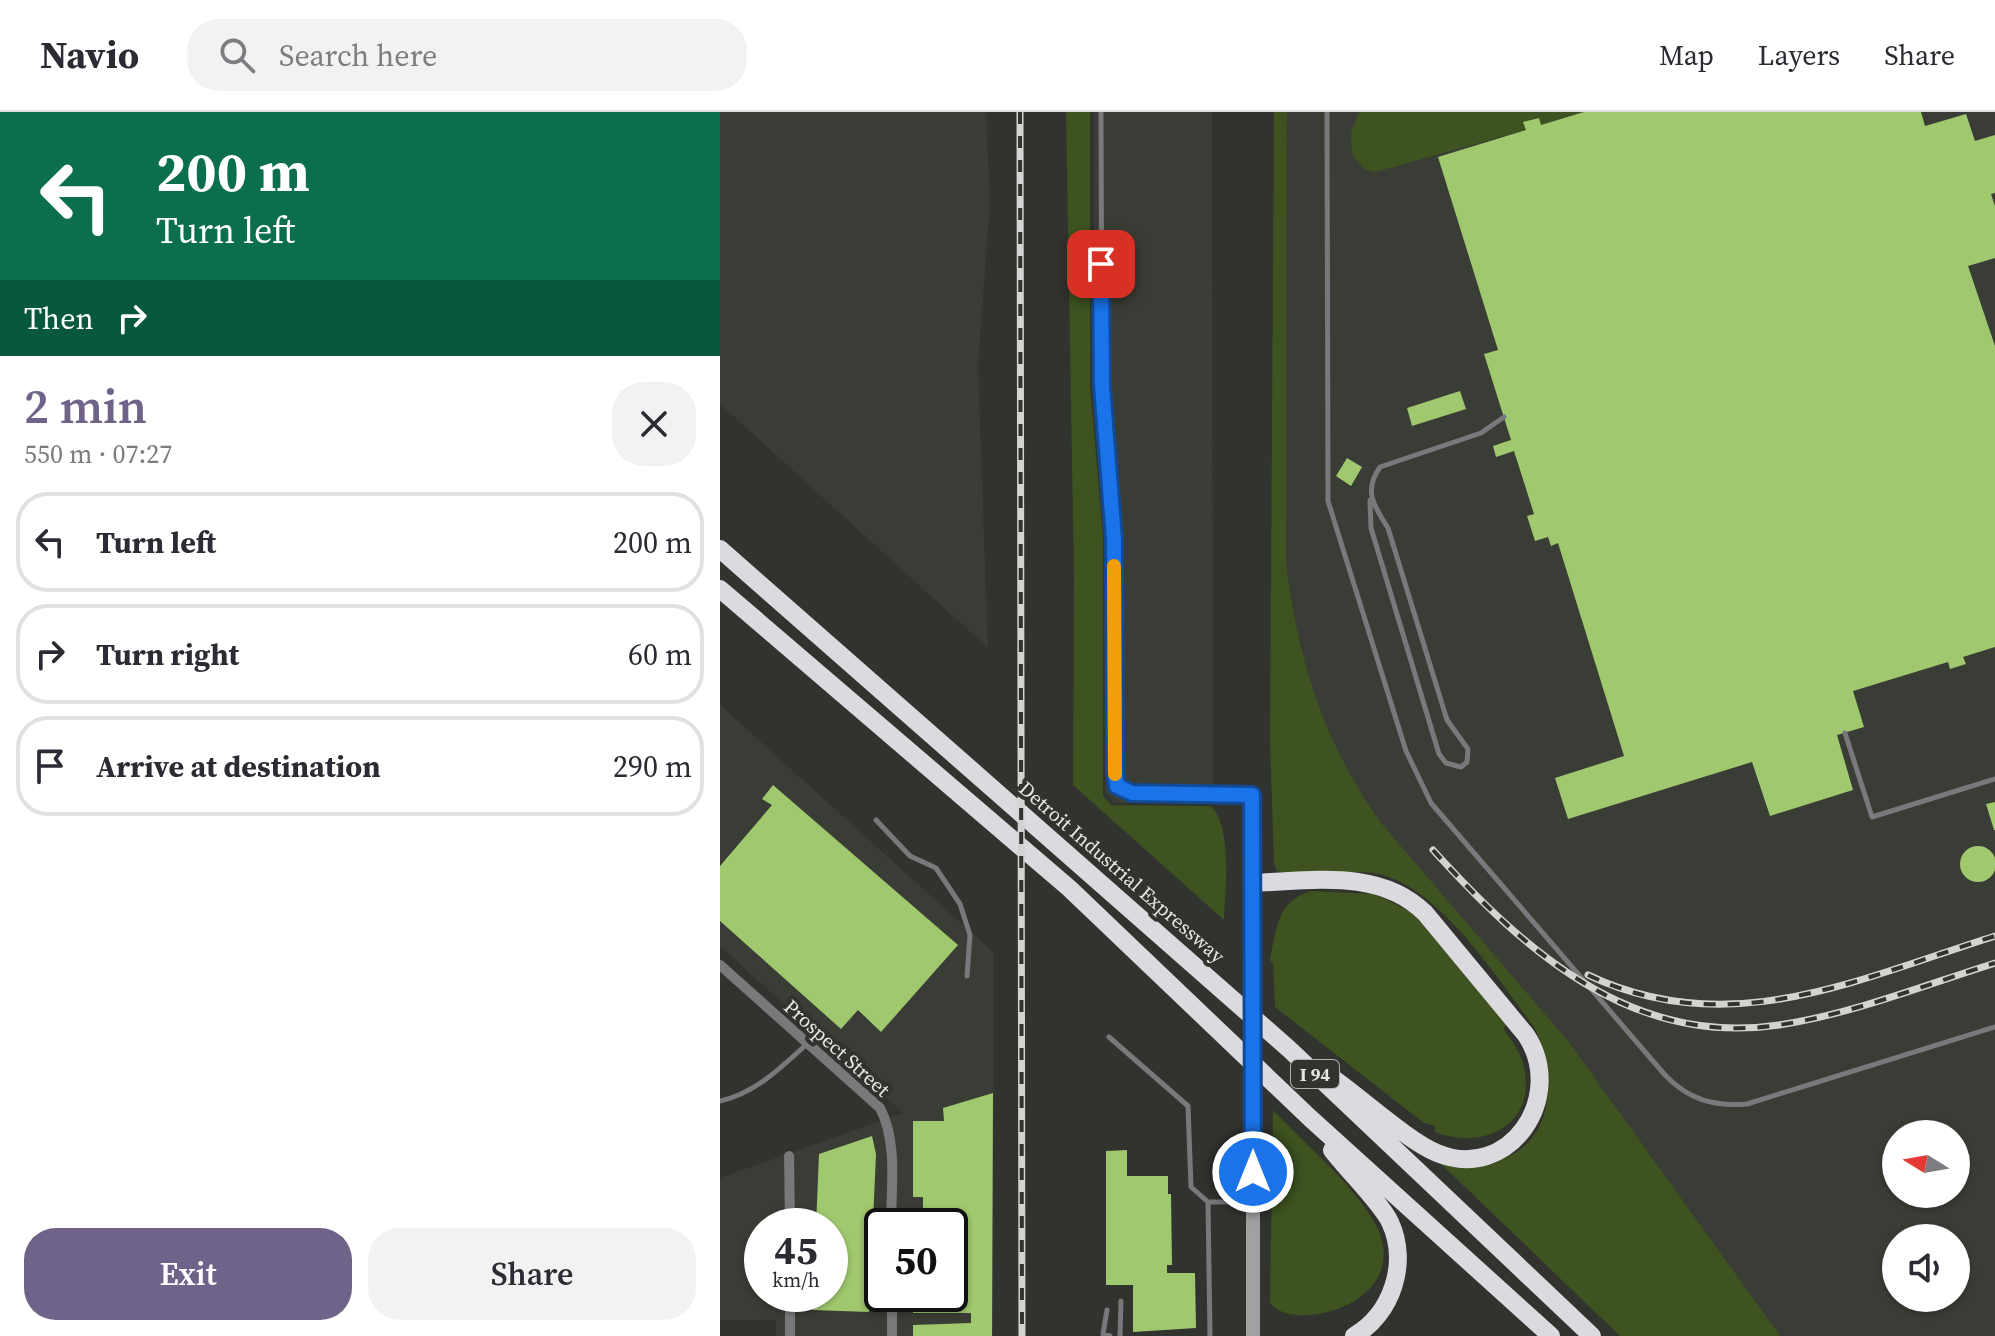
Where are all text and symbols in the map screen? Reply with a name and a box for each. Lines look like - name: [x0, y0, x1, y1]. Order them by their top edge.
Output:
- search box: [187, 19, 747, 91]
- text: Navio: [40, 29, 139, 81]
- icon: search: [215, 33, 259, 77]
- text: Search here: [279, 35, 437, 76]
- text: Map: [1659, 36, 1714, 74]
- text: Layers: [1758, 36, 1840, 74]
- text: Share: [1884, 36, 1955, 74]
- text: 200 m: [156, 133, 310, 210]
- icon: left: [24, 144, 128, 248]
- text: Turn left: [156, 206, 295, 255]
- pin: [1067, 230, 1135, 298]
- icon: arrive: [1079, 242, 1123, 286]
- icon: right: [110, 296, 154, 340]
- text: Then: [24, 298, 94, 339]
- text: 2 min: [24, 373, 147, 439]
- button: close: [612, 382, 696, 466]
- text: 550 m · 07:27: [24, 436, 172, 472]
- icon: left: [28, 520, 72, 564]
- text: Turn left: [96, 522, 216, 563]
- text: 200 m: [613, 522, 692, 563]
- icon: right: [28, 632, 72, 676]
- text: Turn right: [96, 634, 239, 675]
- text: 60 m: [628, 634, 692, 675]
- icon: arrive: [28, 744, 72, 788]
- text: Arrive at destination: [96, 746, 381, 787]
- text: 290 m: [613, 746, 692, 787]
- street label: Detroit Industrial Expressway: [1013, 775, 1232, 970]
- street label: Prospect Street: [778, 993, 896, 1103]
- road number: I 94: [1291, 1060, 1339, 1088]
- north arrow: [1882, 1120, 1970, 1208]
- map controls: [1882, 1120, 1970, 1312]
- position arrow: [1211, 1130, 1295, 1214]
- speed limit sign: 50: [864, 1208, 968, 1312]
- text: 45: [774, 1223, 818, 1277]
- button: sound: [1882, 1224, 1970, 1312]
- button: Exit: [24, 1228, 352, 1320]
- button: Share: [368, 1228, 696, 1320]
- text: km/h: [772, 1266, 820, 1294]

